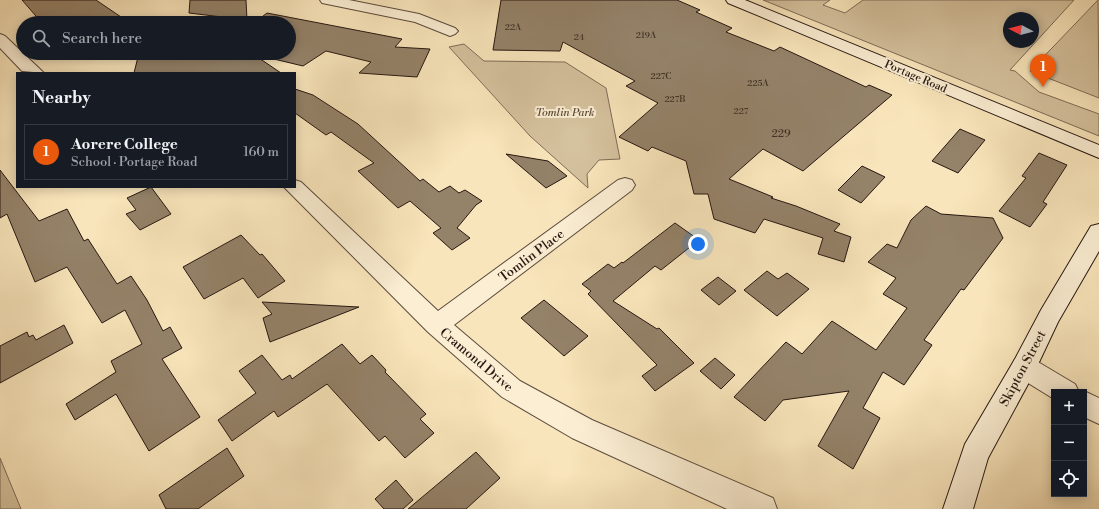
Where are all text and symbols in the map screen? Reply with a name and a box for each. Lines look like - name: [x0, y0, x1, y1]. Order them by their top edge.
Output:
- north arrow: [1003, 12, 1039, 48]
- search box: [16, 16, 296, 60]
- house number: 22A: [505, 22, 522, 33]
- icon: search: [30, 27, 52, 49]
- text: Search here: [62, 29, 142, 48]
- house number: 219A: [636, 30, 657, 41]
- house number: 24: [574, 32, 585, 43]
- pin: 1: [1030, 54, 1056, 87]
- street label: Portage Road: [882, 57, 950, 97]
- house number: 227C: [651, 71, 671, 82]
- house number: 225A: [747, 78, 770, 89]
- text: Nearby: [32, 87, 91, 109]
- house number: 227B: [664, 94, 686, 105]
- park label: Tomlin Park: [535, 106, 595, 120]
- house number: 227: [734, 106, 749, 117]
- house number: 229: [771, 127, 791, 141]
- text: Aorere College: [71, 135, 178, 154]
- text: 1: [43, 144, 49, 160]
- text: 160 m: [243, 144, 279, 160]
- text: School · Portage Road: [71, 154, 197, 170]
- street label: Tomlin Place: [496, 226, 568, 286]
- your location: [688, 234, 708, 254]
- street label: Cramond Drive: [436, 324, 517, 395]
- street label: Skipton Street: [996, 327, 1050, 409]
- map controls: [1051, 389, 1087, 497]
- button: +: [1051, 389, 1087, 425]
- button: −: [1051, 425, 1087, 461]
- button: locate: [1051, 461, 1087, 497]

